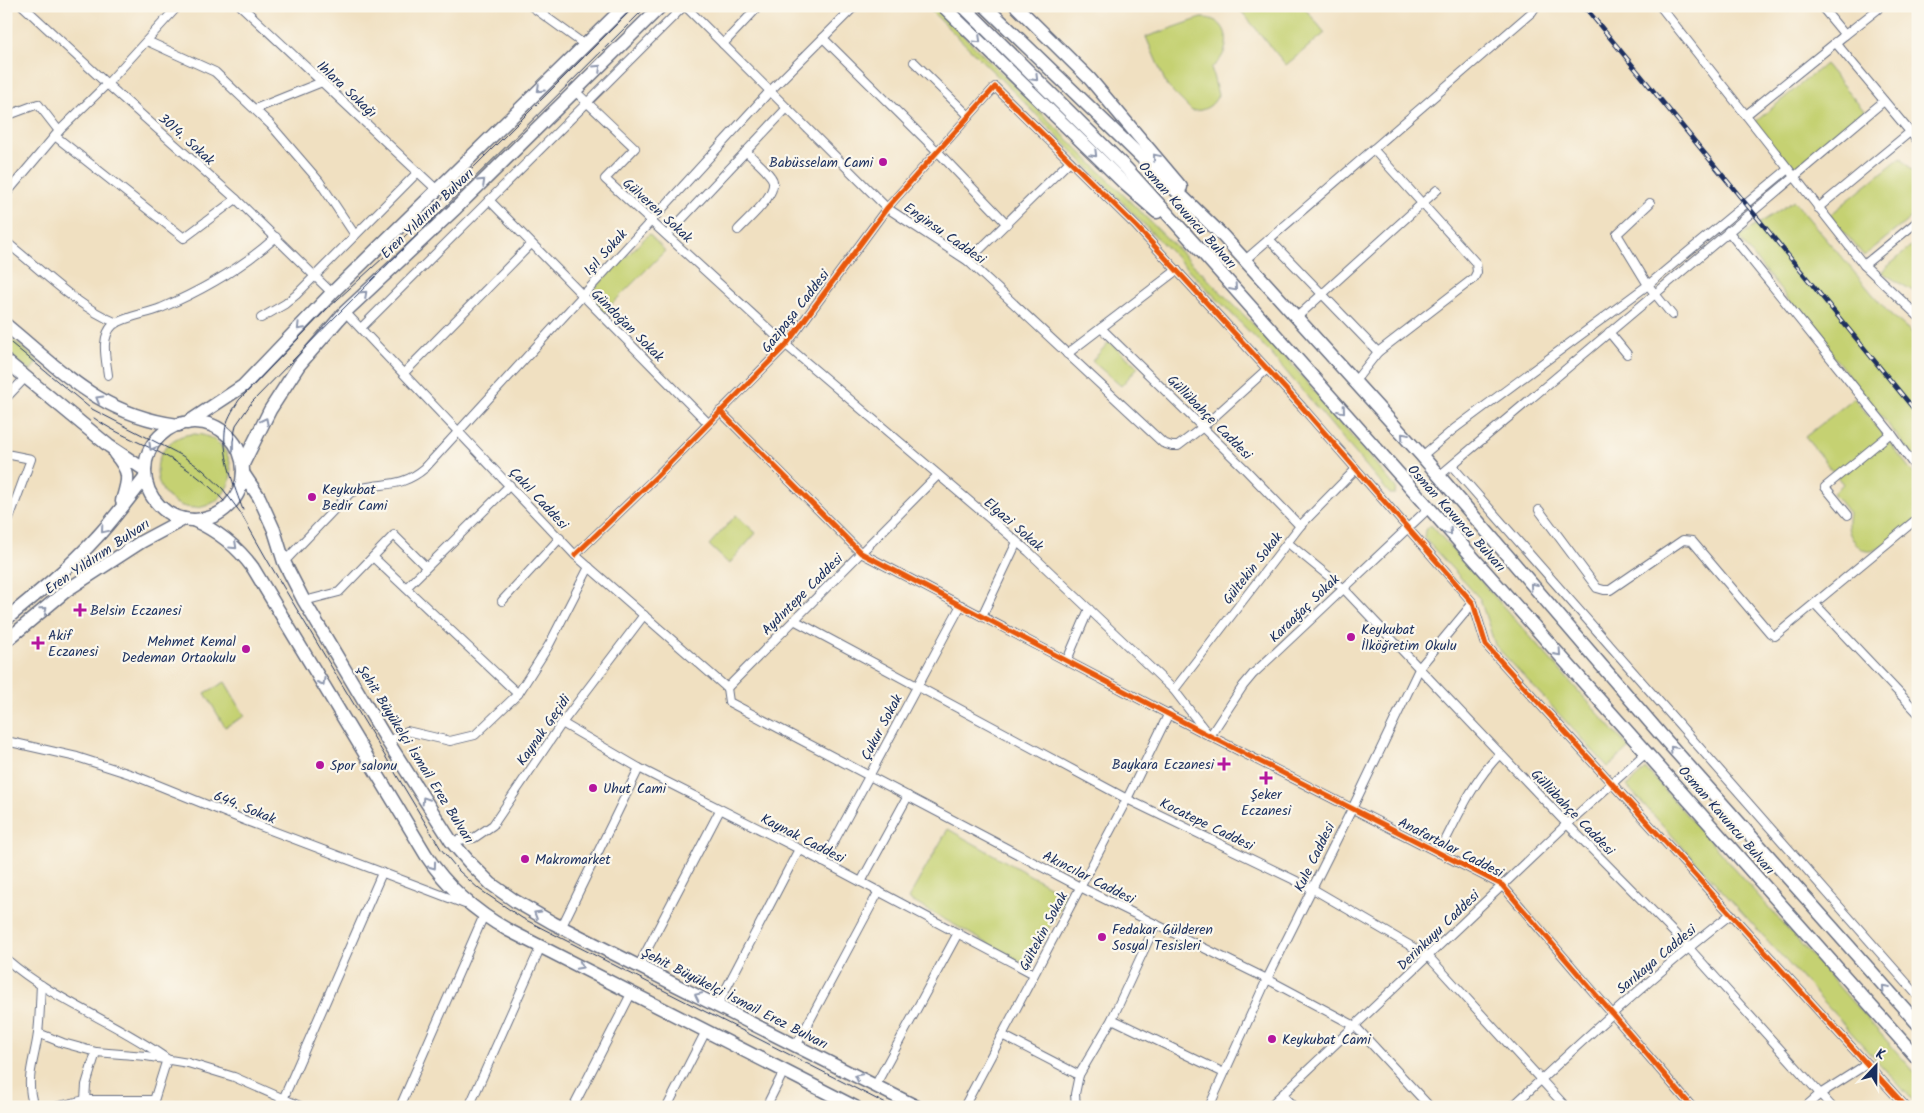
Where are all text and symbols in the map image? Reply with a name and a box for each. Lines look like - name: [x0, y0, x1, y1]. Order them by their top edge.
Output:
- one-way arrow: [972, 34, 981, 43]
- street label: Ihlara Sokağı: [311, 56, 382, 124]
- one-way arrow: [592, 65, 601, 74]
- one-way arrow: [1029, 72, 1038, 81]
- one-way arrow: [536, 83, 545, 92]
- street label: 3014. Sokak: [153, 108, 220, 171]
- one-way arrow: [1088, 148, 1097, 157]
- place label: Babüsselam Cami: [769, 152, 874, 174]
- one-way arrow: [1153, 154, 1162, 163]
- marker: Babüsselam Cami: [877, 156, 889, 168]
- street label: Osman Kavuncu Bulvarı: [1133, 157, 1242, 275]
- street label: Eren Yıldırım Bulvarı: [376, 163, 480, 264]
- street label: Gülveren Sokak: [617, 173, 698, 249]
- one-way arrow: [476, 178, 485, 187]
- street label: Enginsu Caddesi: [899, 197, 991, 271]
- street label: Işıl Sokak: [579, 224, 633, 281]
- street label: Gazipaşa Caddesi: [756, 265, 836, 358]
- one-way arrow: [1228, 283, 1237, 292]
- street label: Gündoğan Sokak: [586, 284, 669, 368]
- one-way arrow: [359, 291, 368, 300]
- one-way arrow: [297, 321, 306, 330]
- street label: Güllübahçe Caddesi: [1162, 370, 1257, 466]
- one-way arrow: [96, 396, 105, 406]
- one-way arrow: [1336, 405, 1345, 414]
- one-way arrow: [259, 417, 269, 426]
- one-way arrow: [1401, 433, 1410, 442]
- one-way arrow: [148, 442, 158, 451]
- street label: Osman Kavuncu Bulvarı: [1402, 460, 1511, 578]
- street label: Çakıl Caddesi: [503, 462, 574, 535]
- place label: Keykubat Bedir Cami: [322, 479, 388, 517]
- marker: Keykubat Bedir Cami: [306, 491, 318, 503]
- street label: Elgazi Sokak: [978, 492, 1049, 557]
- street label: Eren Yıldırım Bulvarı: [40, 513, 155, 600]
- one-way arrow: [100, 524, 109, 533]
- street label: Gültekin Sokak: [1217, 527, 1288, 610]
- one-way arrow: [1443, 527, 1452, 536]
- one-way arrow: [228, 540, 237, 549]
- street label: Aydıntepe Caddesi: [757, 548, 849, 641]
- street label: Karaağaç Sokak: [1264, 569, 1345, 648]
- one-way arrow: [1529, 582, 1538, 591]
- place label: Belsin Eczanesi: [90, 600, 182, 622]
- marker: Belsin Eczanesi: [74, 604, 86, 616]
- one-way arrow: [38, 606, 47, 615]
- place label: Keykubat İlköğretim Okulu: [1361, 619, 1457, 657]
- place label: Akif Eczanesi: [48, 625, 99, 663]
- place label: Mehmet Kemal Dedeman Ortaokulu: [122, 631, 237, 669]
- marker: Keykubat İlköğretim Okulu: [1345, 631, 1357, 643]
- marker: Akif Eczanesi: [32, 637, 44, 649]
- marker: Mehmet Kemal Dedeman Ortaokulu: [240, 643, 252, 655]
- one-way arrow: [1552, 647, 1561, 656]
- street label: Şehit Büyükelçi İsmail Erez Bulvarı: [351, 661, 480, 849]
- one-way arrow: [315, 676, 325, 685]
- street label: Kaynak Geçidi: [511, 690, 577, 771]
- street label: Çukur Sokak: [855, 690, 909, 765]
- one-way arrow: [1670, 745, 1679, 754]
- place label: Baykara Eczanesi: [1112, 754, 1215, 776]
- place label: Spor salonu: [330, 755, 397, 777]
- marker: Baykara Eczanesi: [1218, 758, 1230, 770]
- marker: Spor salonu: [314, 759, 326, 771]
- street label: Osman Kavuncu Bulvarı: [1672, 761, 1780, 880]
- street label: Güllübahçe Caddesi: [1525, 764, 1620, 861]
- marker: Şeker Eczanesi: [1260, 772, 1272, 784]
- place label: Uhut Cami: [603, 778, 667, 800]
- marker: Uhut Cami: [587, 782, 599, 794]
- place label: Şeker Eczanesi: [1241, 784, 1292, 822]
- street label: 644. Sokak: [210, 785, 280, 831]
- street label: Kocatepe Caddesi: [1156, 793, 1258, 857]
- one-way arrow: [422, 796, 431, 806]
- street label: Kaynak Caddesi: [757, 808, 849, 870]
- street label: Anafartalar Caddesi: [1394, 812, 1508, 884]
- street label: Kule Caddesi: [1289, 818, 1341, 896]
- street label: Akıncılar Caddesi: [1039, 845, 1139, 911]
- place label: Makromarket: [535, 849, 611, 871]
- marker: Makromarket: [519, 853, 531, 865]
- one-way arrow: [427, 860, 436, 870]
- street label: Derinkuyu Caddesi: [1392, 885, 1485, 976]
- street label: Gültekin Sokak: [1014, 888, 1074, 975]
- one-way arrow: [534, 911, 543, 921]
- place label: Fedakar Gülderen Sosyal Tesisleri: [1112, 919, 1213, 957]
- street label: Sarıkaya Caddesi: [1612, 919, 1702, 1000]
- marker: Fedakar Gülderen Sosyal Tesisleri: [1096, 931, 1108, 943]
- street label: Şehit Büyükelçi İsmail Erez Bulvarı: [637, 942, 832, 1056]
- one-way arrow: [575, 960, 584, 970]
- one-way arrow: [1882, 984, 1891, 993]
- one-way arrow: [694, 992, 703, 1002]
- place label: Keykubat Cami: [1282, 1029, 1371, 1051]
- marker: Keykubat Cami: [1266, 1033, 1278, 1045]
- north arrow: [1852, 1040, 1902, 1090]
- text: K: [1872, 1043, 1889, 1067]
- one-way arrow: [854, 1073, 863, 1084]

